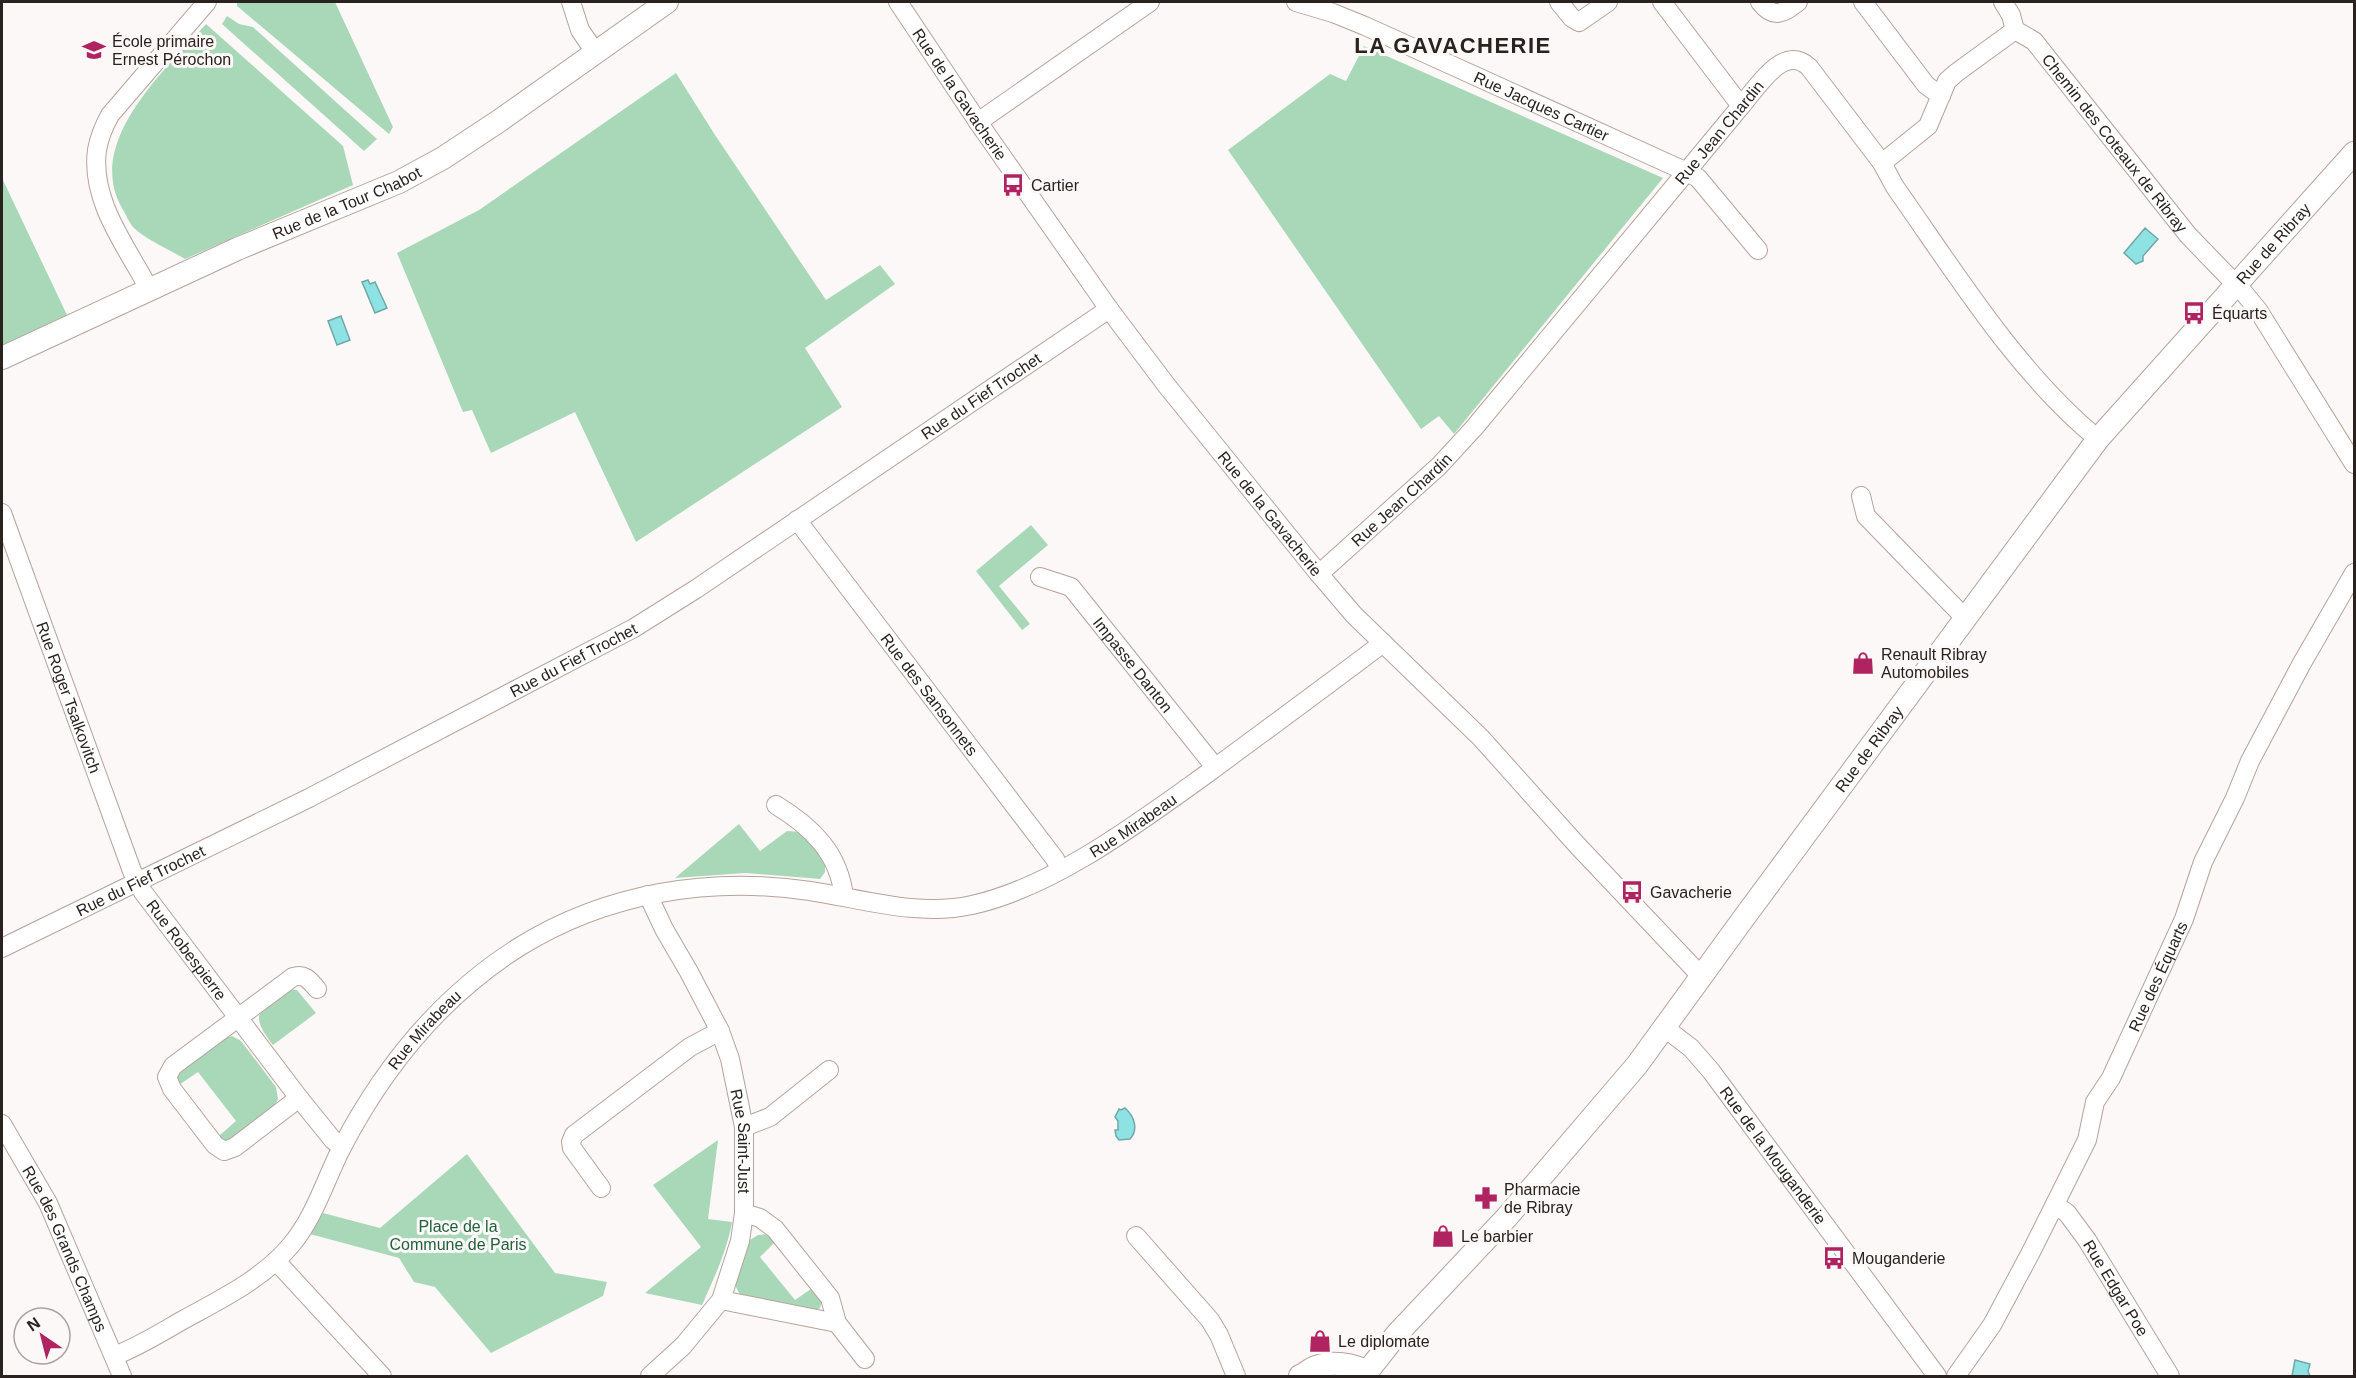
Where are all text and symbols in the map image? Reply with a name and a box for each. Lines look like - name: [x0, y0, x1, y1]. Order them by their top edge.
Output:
- street label: Rue de la Gavacherie: [909, 25, 1010, 163]
- place label: École primaire Ernest Pérochon: [112, 32, 231, 68]
- district label: LA GAVACHERIE: [1354, 33, 1552, 58]
- school or university icon: École primaire Ernest Pérochon: [81, 37, 107, 63]
- street label: Chemin des Coteaux de Ribray: [2039, 51, 2190, 236]
- street label: Rue Jacques Cartier: [1471, 69, 1612, 145]
- street label: Rue Jean Chardin: [1672, 78, 1767, 188]
- street label: Rue de la Tour Chabot: [270, 163, 425, 242]
- bus stop icon: Cartier: [1000, 172, 1026, 198]
- place label: Cartier: [1031, 177, 1080, 194]
- street label: Rue de Ribray: [2233, 200, 2314, 288]
- bus stop icon: Équarts: [2181, 300, 2207, 326]
- place label: Équarts: [2212, 304, 2267, 322]
- street label: Rue du Fief Trochet: [918, 349, 1045, 443]
- street label: Rue de la Gavacherie: [1214, 448, 1325, 580]
- street label: Rue Jean Chardin: [1348, 450, 1455, 550]
- street label: Impasse Danton: [1090, 614, 1176, 716]
- street label: Rue Roger Tsalkovitch: [33, 619, 104, 775]
- street label: Rue du Fief Trochet: [507, 620, 640, 700]
- street label: Rue des Sansonnets: [877, 630, 981, 759]
- place label: Renault Ribray Automobiles: [1881, 646, 1987, 681]
- shop icon: Renault Ribray Automobiles: [1850, 650, 1876, 676]
- street label: Rue de Ribray: [1832, 703, 1906, 795]
- street label: Rue Mirabeau: [1087, 791, 1180, 861]
- street label: Rue du Fief Trochet: [74, 842, 208, 919]
- bus stop icon: Gavacherie: [1619, 879, 1645, 905]
- place label: Gavacherie: [1650, 884, 1732, 901]
- street label: Rue Robespierre: [143, 897, 230, 1003]
- street label: Rue des Équarts: [2126, 919, 2191, 1034]
- street label: Rue Mirabeau: [385, 987, 464, 1073]
- street label: Rue de la Mouganderie: [1717, 1083, 1829, 1227]
- street label: Rue Saint-Just: [727, 1088, 752, 1194]
- street label: Rue des Grands Champs: [19, 1163, 110, 1334]
- place label: Pharmacie de Ribray: [1504, 1181, 1581, 1216]
- pharmacy icon: Pharmacie de Ribray: [1473, 1185, 1499, 1211]
- park label: Place de la Commune de Paris: [390, 1218, 526, 1253]
- shop icon: Le barbier: [1430, 1223, 1456, 1249]
- place label: Le barbier: [1461, 1228, 1534, 1245]
- street label: Rue Edgar Poe: [2080, 1237, 2152, 1339]
- bus stop icon: Mouganderie: [1821, 1245, 1847, 1271]
- place label: Mouganderie: [1852, 1250, 1946, 1267]
- north arrow: [12, 1306, 72, 1366]
- text: N: [24, 1314, 43, 1334]
- shop icon: Le diplomate: [1307, 1328, 1333, 1354]
- place label: Le diplomate: [1338, 1333, 1430, 1350]

